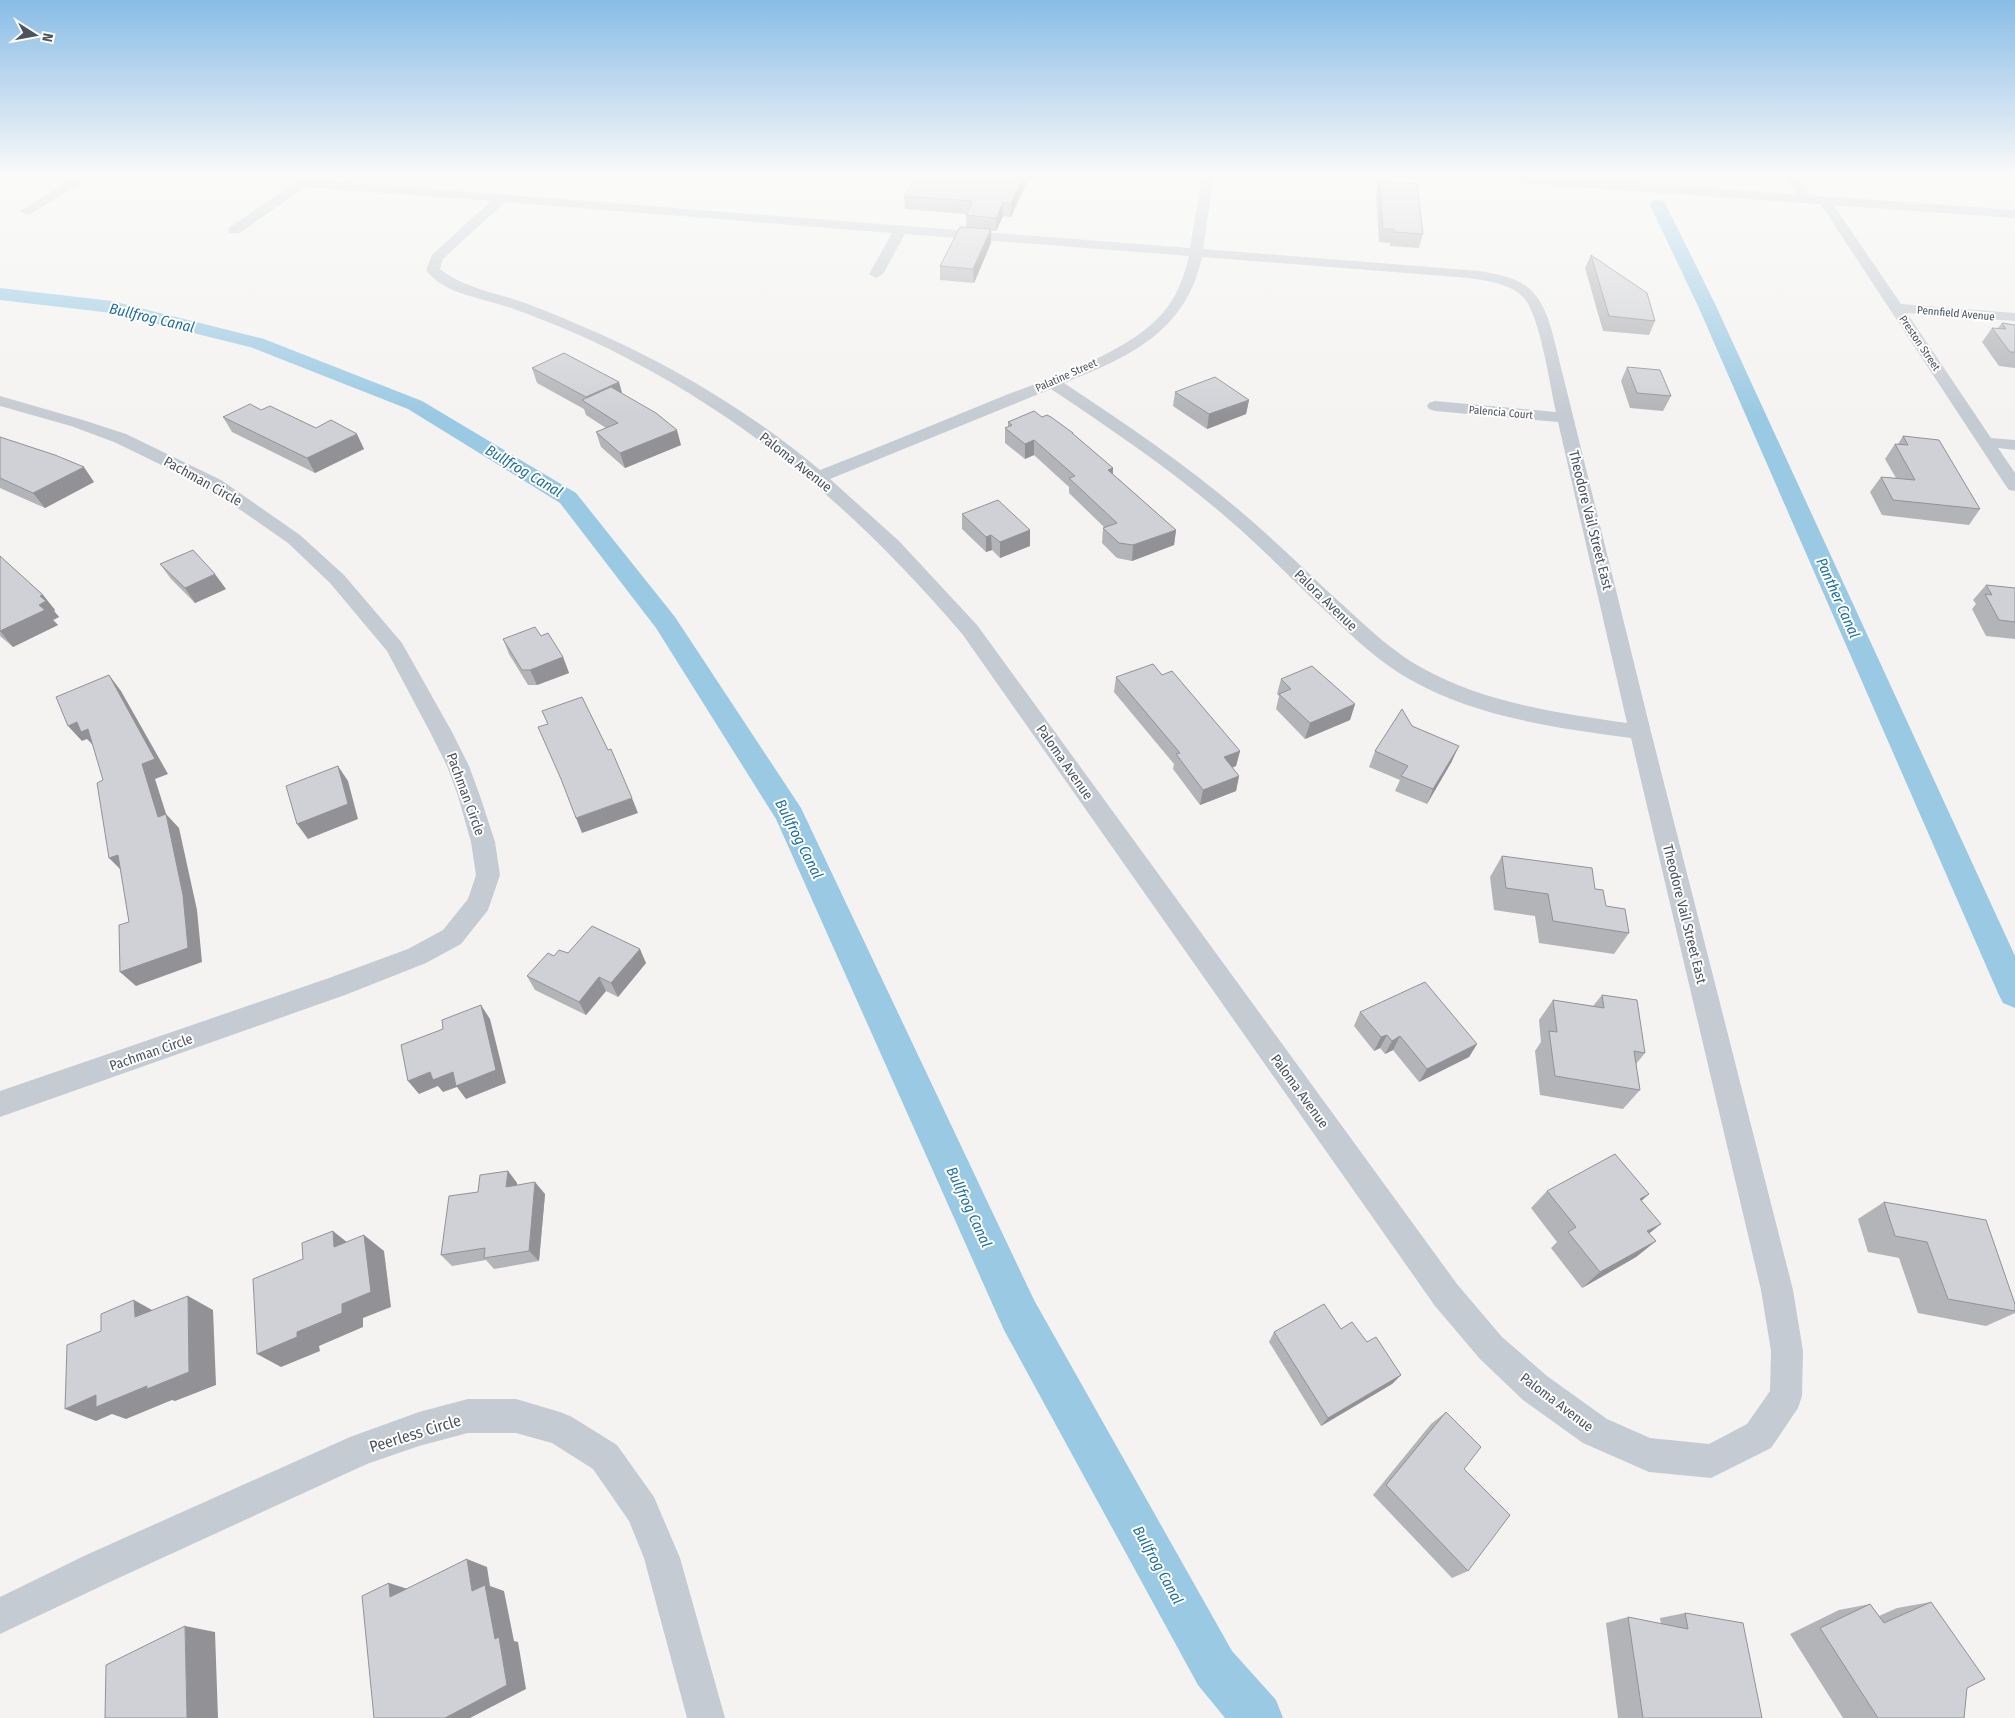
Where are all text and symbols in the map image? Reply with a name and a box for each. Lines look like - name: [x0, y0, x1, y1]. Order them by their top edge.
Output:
- north arrow: [10, 10, 60, 60]
- text: N: [38, 32, 56, 43]
- water label: Bullfrog Canal: [108, 299, 196, 337]
- street label: Pennfield Avenue: [1917, 304, 1995, 323]
- street label: Preston Street: [1896, 313, 1943, 374]
- street label: Palatine Street: [1033, 356, 1099, 395]
- street label: Palencia Court: [1468, 403, 1534, 422]
- street label: Paloma Avenue: [756, 429, 835, 496]
- water label: Bullfrog Canal: [482, 441, 566, 501]
- street label: Theodore Vail Street East: [1565, 449, 1616, 592]
- street label: Pachman Circle: [161, 453, 245, 510]
- water label: Panther Canal: [1812, 555, 1864, 641]
- street label: Palora Avenue: [1291, 566, 1361, 635]
- street label: Paloma Avenue: [1033, 722, 1097, 803]
- street label: Pachman Circle: [443, 750, 488, 838]
- water label: Bullfrog Canal: [771, 796, 827, 882]
- street label: Theodore Vail Street East: [1659, 843, 1710, 986]
- street label: Pachman Circle: [107, 1030, 195, 1075]
- street label: Paloma Avenue: [1267, 1051, 1332, 1132]
- water label: Bullfrog Canal: [942, 1164, 996, 1250]
- street label: Paloma Avenue: [1517, 1369, 1597, 1436]
- street label: Peerless Circle: [367, 1411, 463, 1456]
- water label: Bullfrog Canal: [1129, 1523, 1187, 1607]

